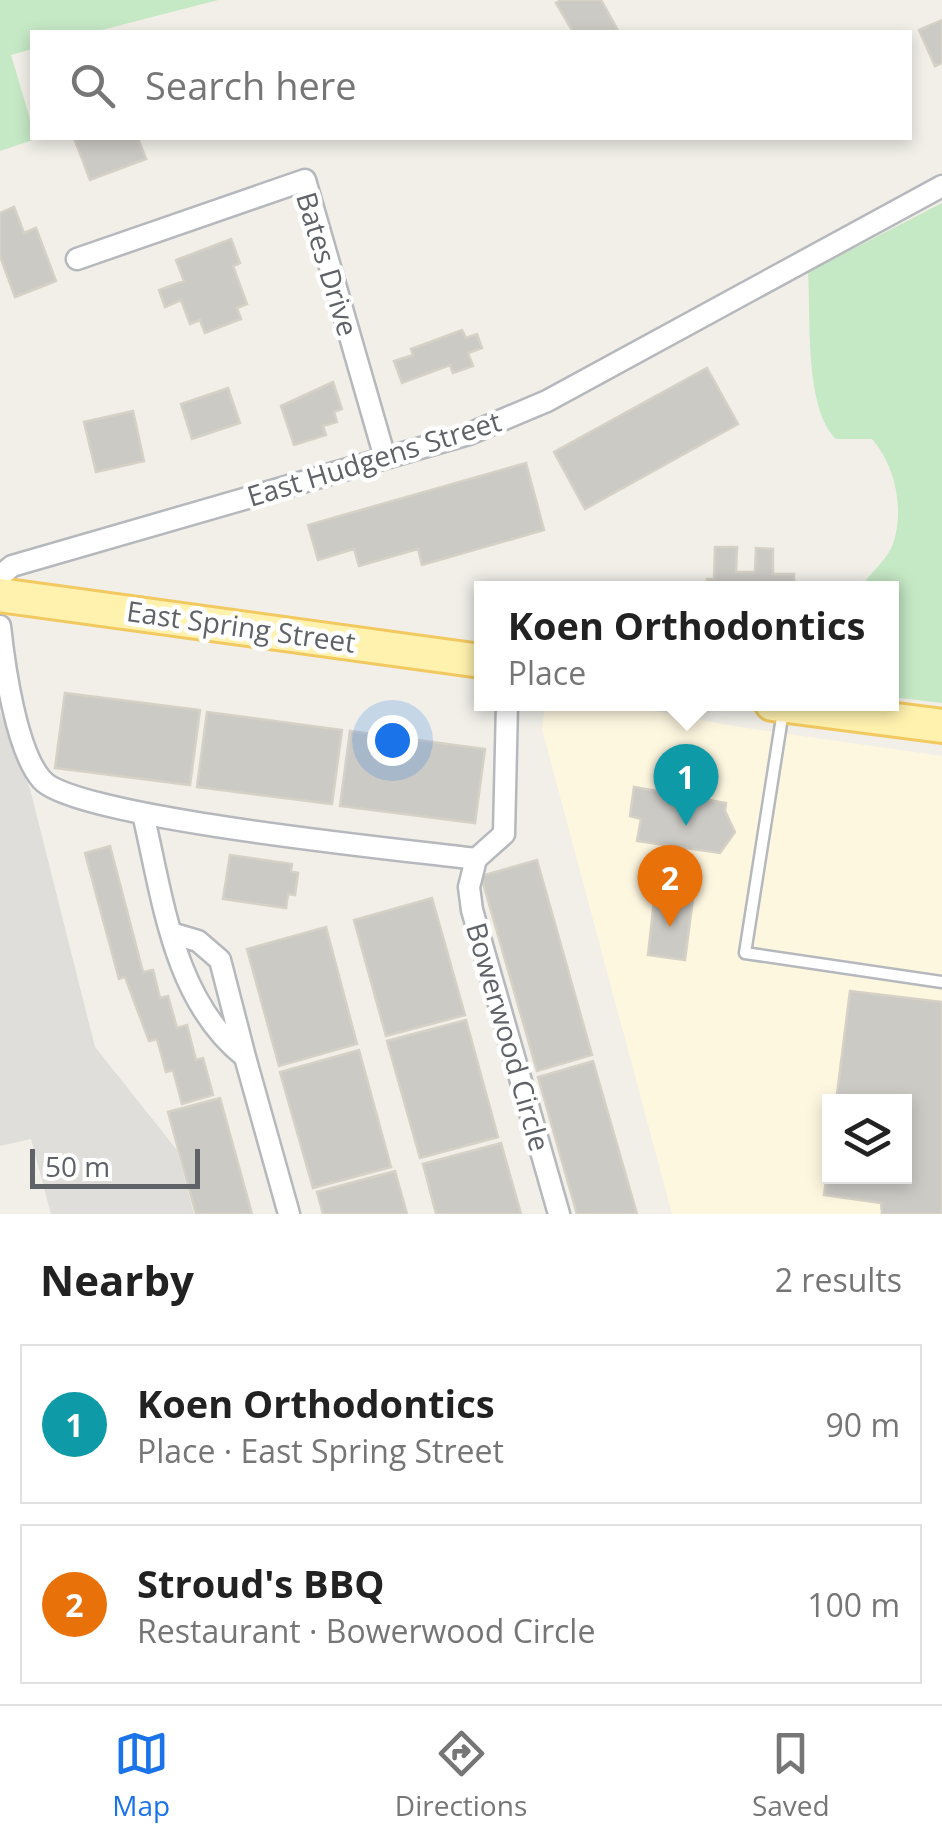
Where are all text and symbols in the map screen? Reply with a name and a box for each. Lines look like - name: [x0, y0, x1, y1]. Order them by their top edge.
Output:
- search box: [30, 30, 912, 140]
- icon: search: [65, 58, 120, 113]
- text: Search here: [145, 59, 357, 111]
- street label: Bates Drive: [288, 187, 368, 340]
- street label: East Hudgens Street: [242, 401, 505, 515]
- popup: [474, 581, 899, 711]
- street label: East Spring Street: [124, 591, 358, 661]
- text: Koen Orthodontics: [508, 599, 865, 651]
- text: Place: [508, 651, 586, 694]
- your location: [367, 715, 418, 766]
- pin: 1: [654, 744, 718, 826]
- pin: 2: [638, 844, 702, 927]
- street label: Bowerwood Circle: [458, 918, 560, 1155]
- map controls: [822, 1094, 912, 1184]
- button: layers: [822, 1094, 912, 1184]
- scale bar: [30, 1144, 200, 1188]
- text: 50 m: [45, 1147, 110, 1185]
- text: Nearby: [40, 1251, 194, 1308]
- text: 2 results: [775, 1258, 902, 1301]
- text: Koen Orthodontics: [137, 1377, 495, 1429]
- text: 1: [65, 1403, 84, 1446]
- text: 90 m: [825, 1403, 900, 1446]
- text: Place · East Spring Street: [137, 1429, 504, 1472]
- text: Stroud's BBQ: [137, 1557, 384, 1609]
- text: 2: [65, 1583, 84, 1626]
- text: 100 m: [807, 1583, 900, 1626]
- text: Restaurant · Bowerwood Circle: [137, 1609, 595, 1652]
- tab: Map: [112, 1726, 170, 1824]
- tab: Directions: [395, 1726, 527, 1824]
- tab: Saved: [752, 1726, 830, 1824]

